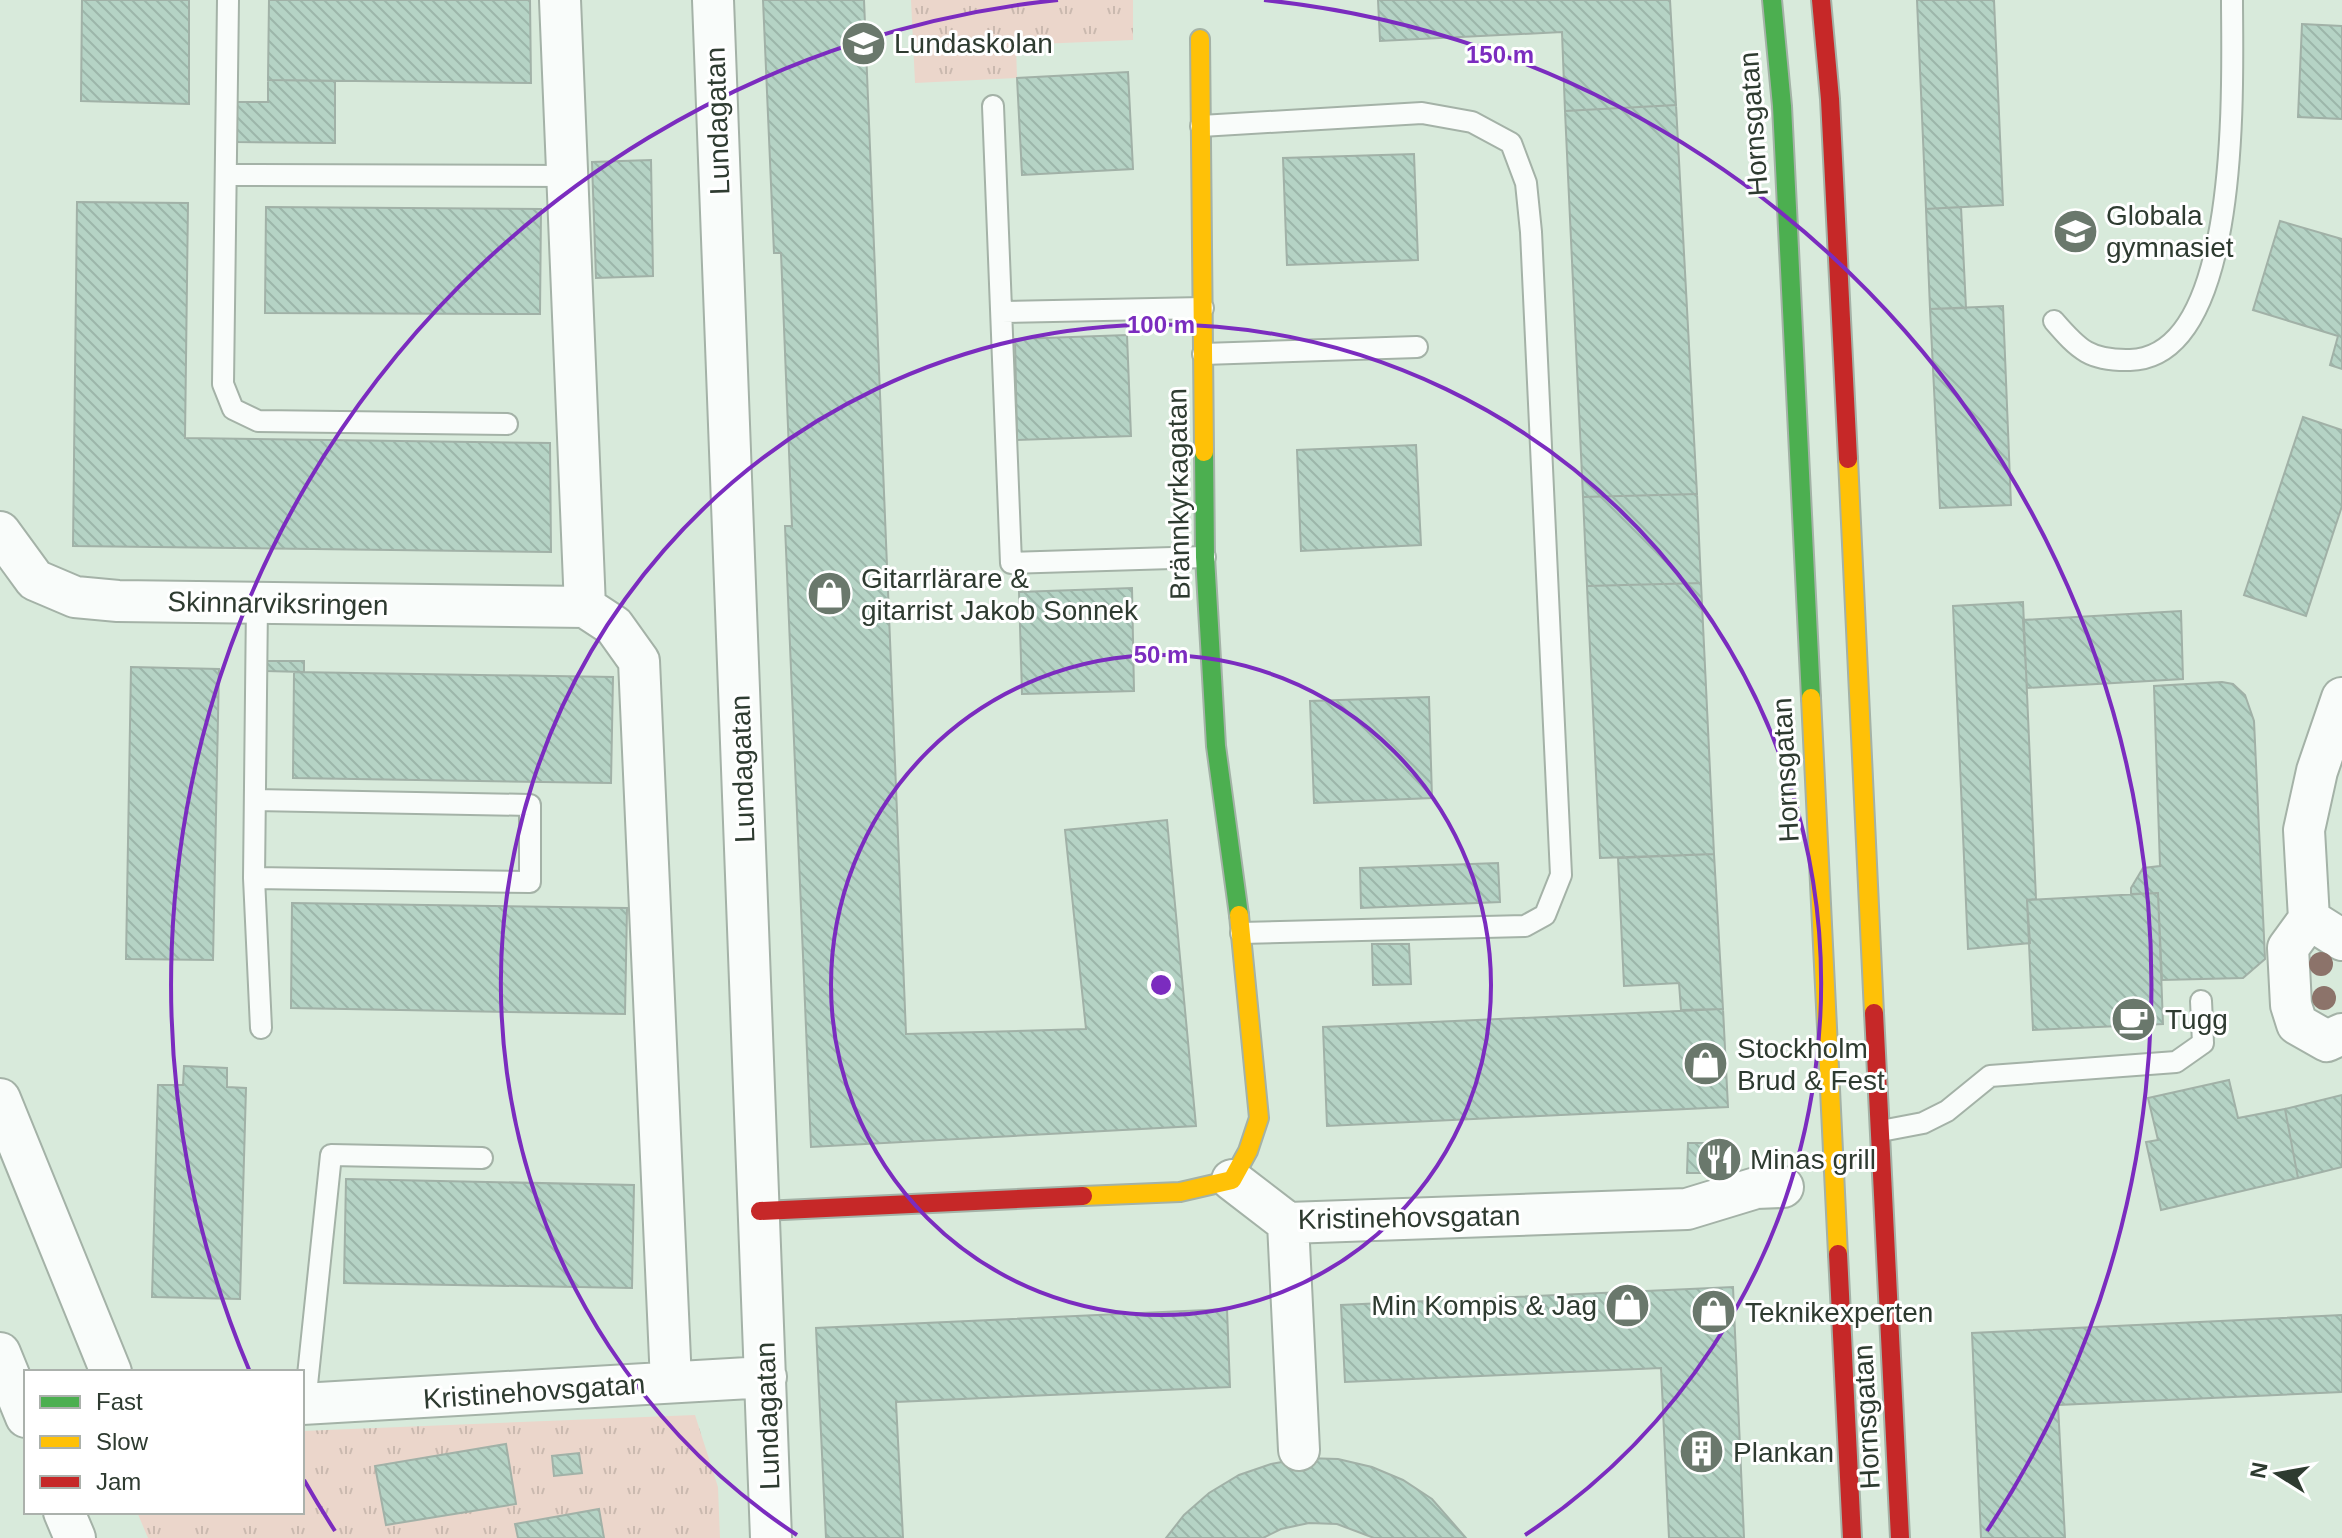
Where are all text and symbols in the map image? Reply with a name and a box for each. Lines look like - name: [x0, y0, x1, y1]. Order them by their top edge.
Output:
- school or university icon: Lundaskolan: [839, 19, 887, 67]
- place label: Lundaskolan: [894, 28, 1053, 59]
- text: 150 m: [1466, 41, 1534, 68]
- street label: Lundagatan: [699, 47, 736, 195]
- street label: Hornsgatan: [1733, 51, 1774, 197]
- place label: Globala gymnasiet: [2106, 200, 2234, 263]
- school or university icon: Globala gymnasiet: [2051, 207, 2099, 255]
- text: 100 m: [1127, 311, 1195, 338]
- street label: Brännkyrkagatan: [1161, 388, 1196, 600]
- place label: Gitarrlärare & gitarrist Jakob Sonnek: [861, 563, 1139, 626]
- shop icon: Gitarrlärare & gitarrist Jakob Sonnek: [806, 570, 854, 618]
- street label: Skinnarviksringen: [167, 586, 389, 621]
- text: 50 m: [1134, 641, 1188, 668]
- street label: Lundagatan: [724, 695, 761, 843]
- street label: Hornsgatan: [1766, 697, 1805, 843]
- centre of rings: [1147, 971, 1175, 999]
- cafe icon: Tugg: [2110, 995, 2158, 1043]
- place label: Tugg: [2165, 1004, 2228, 1035]
- place label: Stockholm Brud & Fest: [1737, 1033, 1885, 1096]
- shop icon: Stockholm Brud & Fest: [1682, 1040, 1730, 1088]
- restaurant icon: Minas grill: [1695, 1135, 1743, 1183]
- place label: Minas grill: [1750, 1144, 1876, 1175]
- street label: Kristinehovsgatan: [1297, 1200, 1521, 1235]
- shop icon: Min Kompis & Jag: [1604, 1281, 1652, 1329]
- shop icon: Teknikexperten: [1690, 1288, 1738, 1336]
- place label: Min Kompis & Jag: [1371, 1290, 1597, 1321]
- place label: Teknikexperten: [1745, 1297, 1933, 1328]
- street label: Lundagatan: [749, 1342, 786, 1490]
- street label: Hornsgatan: [1847, 1344, 1886, 1490]
- street label: Kristinehovsgatan: [422, 1368, 646, 1415]
- legend: [24, 1370, 304, 1514]
- text: Fast: [96, 1388, 143, 1415]
- text: Slow: [96, 1428, 149, 1455]
- building icon: Plankan: [1678, 1428, 1726, 1476]
- north arrow: [2238, 1434, 2318, 1514]
- place label: Plankan: [1733, 1437, 1834, 1468]
- text: N: [2245, 1460, 2273, 1480]
- text: Jam: [96, 1468, 141, 1495]

